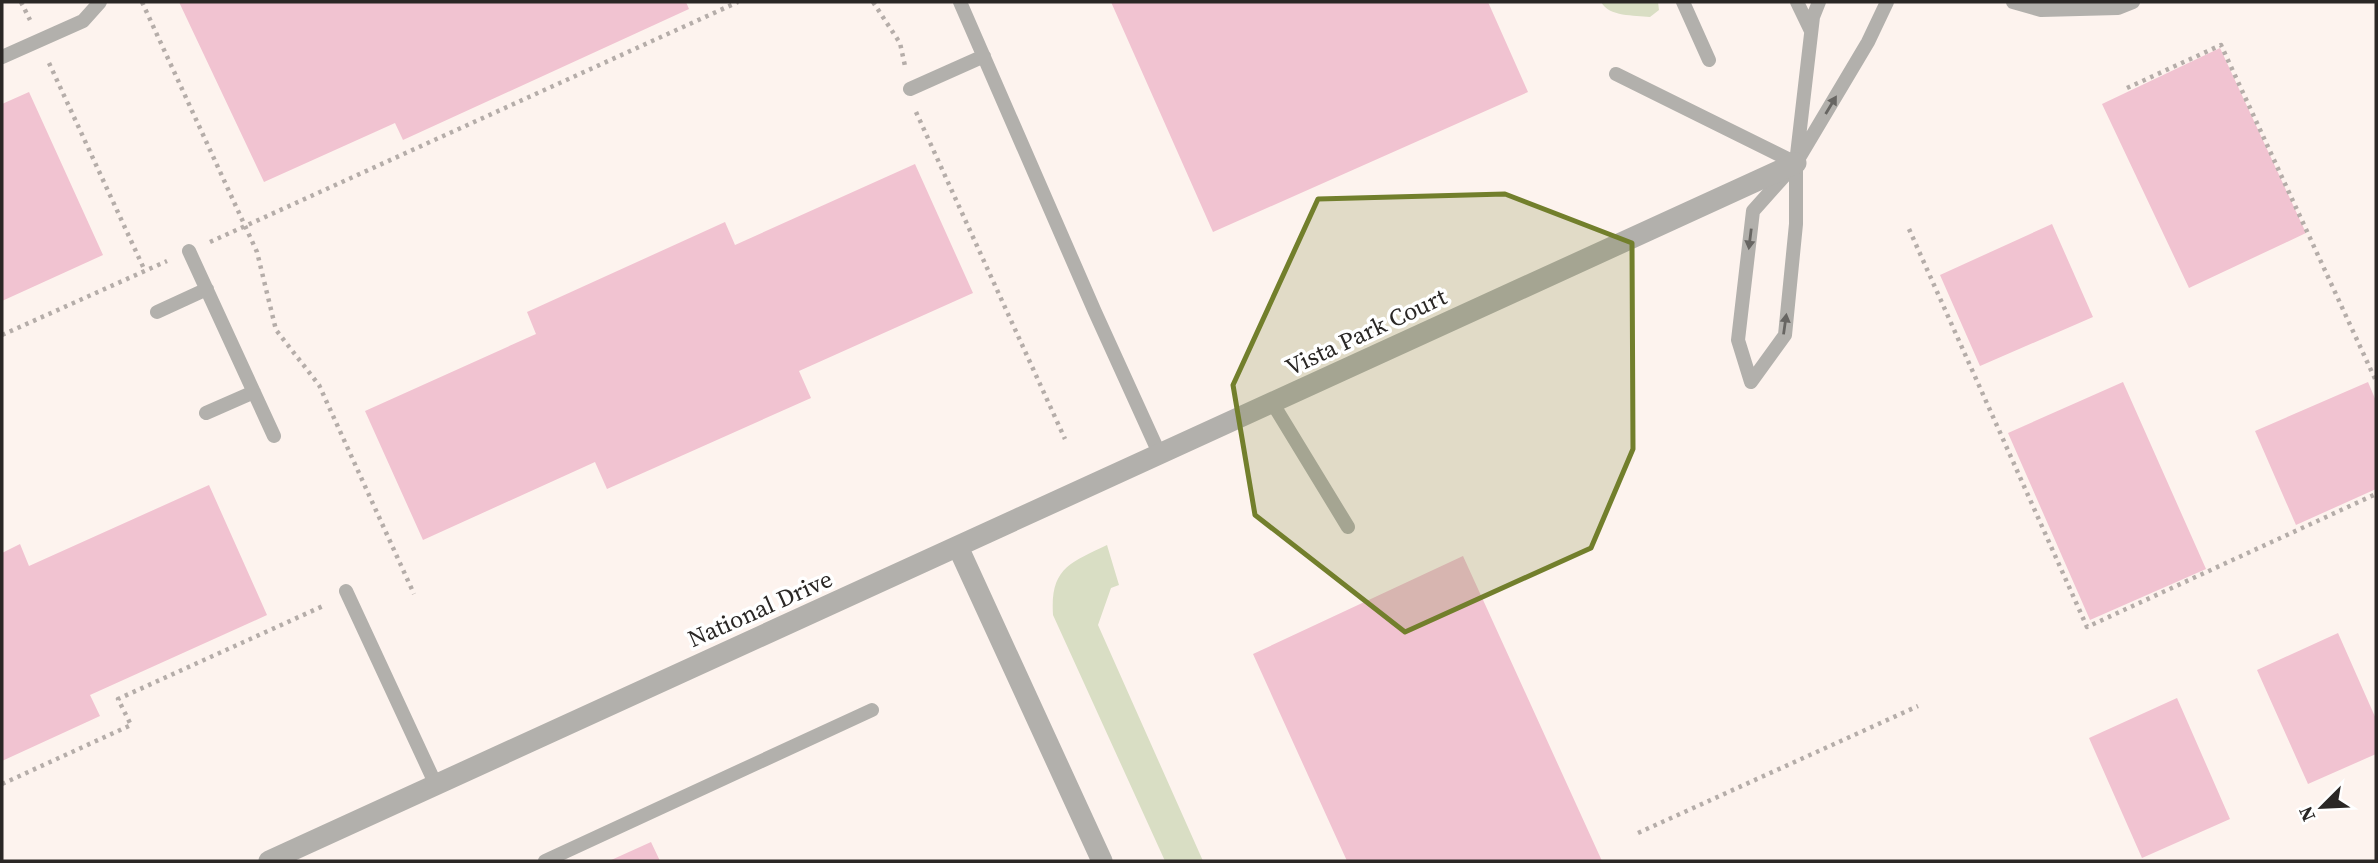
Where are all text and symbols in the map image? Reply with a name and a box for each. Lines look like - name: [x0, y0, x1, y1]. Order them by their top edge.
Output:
- one-way arrow: [1825, 95, 1837, 114]
- one-way arrow: [1744, 229, 1755, 251]
- street label: Vista Park Court: [1280, 280, 1452, 383]
- one-way arrow: [1780, 313, 1791, 335]
- street label: National Drive: [682, 562, 837, 655]
- north arrow: [2287, 772, 2357, 842]
- text: N: [2292, 802, 2321, 826]

